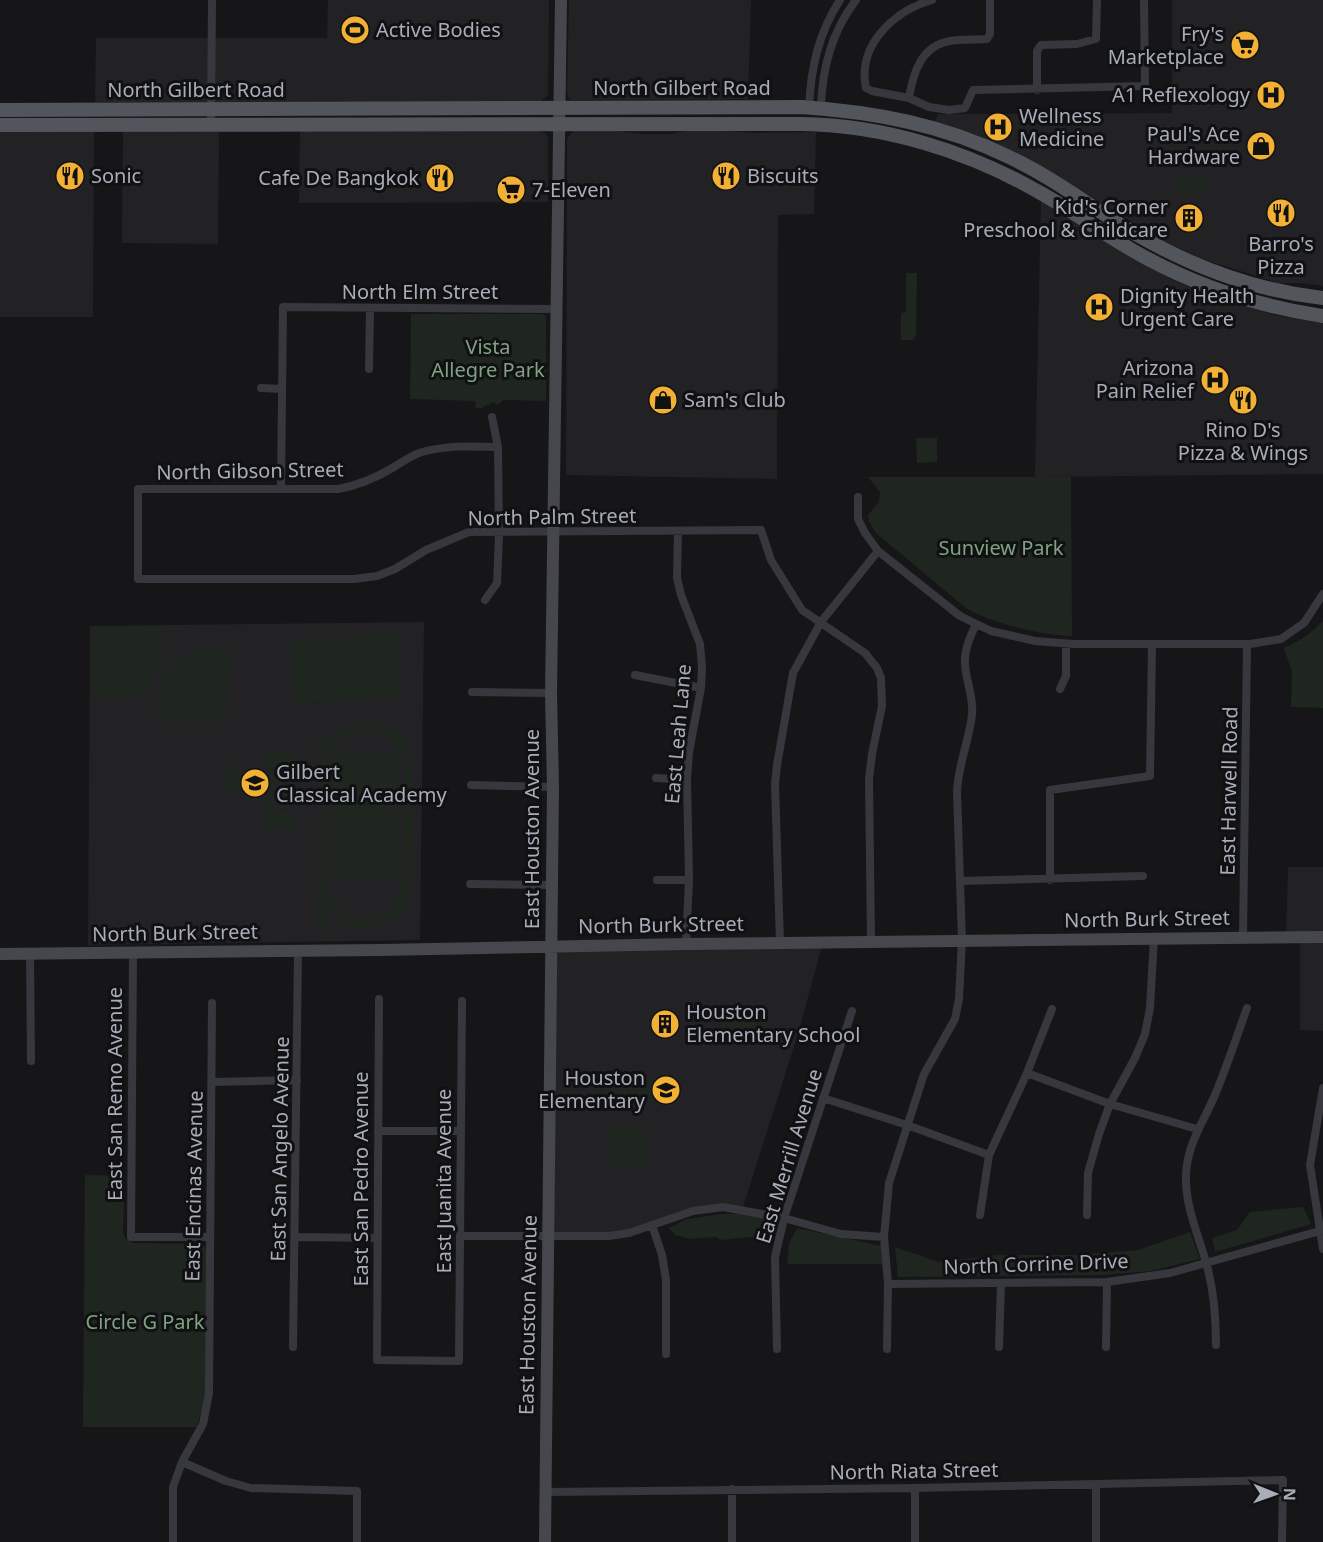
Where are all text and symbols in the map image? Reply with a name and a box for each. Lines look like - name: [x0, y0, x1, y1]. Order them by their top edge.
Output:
- sports icon: Active Bodies: [339, 14, 371, 46]
- place label: Active Bodies: [376, 16, 501, 43]
- place label: Fry's Marketplace: [1108, 20, 1224, 70]
- supermarket icon: Fry's Marketplace: [1229, 29, 1261, 61]
- street label: North Gilbert Road: [593, 74, 771, 101]
- street label: North Gilbert Road: [107, 76, 285, 103]
- hospital icon: A1 Reflexology: [1255, 79, 1287, 111]
- place label: A1 Reflexology: [1112, 81, 1251, 108]
- place label: Wellness Medicine: [1019, 102, 1104, 152]
- hospital icon: Wellness Medicine: [982, 111, 1014, 143]
- place label: Paul's Ace Hardware: [1147, 120, 1240, 170]
- shop icon: Paul's Ace Hardware: [1245, 130, 1277, 162]
- restaurant icon: Sonic: [54, 160, 86, 192]
- restaurant icon: Biscuits: [710, 160, 742, 192]
- place label: Sonic: [91, 162, 141, 189]
- restaurant icon: Cafe De Bangkok: [424, 162, 456, 194]
- place label: Biscuits: [747, 162, 819, 189]
- place label: Cafe De Bangkok: [258, 164, 419, 191]
- supermarket icon: 7-Eleven: [495, 174, 527, 206]
- place label: 7-Eleven: [532, 176, 611, 203]
- place label: Kid's Corner Preschool & Childcare: [963, 193, 1168, 243]
- restaurant icon: Barro's Pizza: [1265, 197, 1297, 229]
- building icon: Kid's Corner Preschool & Childcare: [1173, 202, 1205, 234]
- place label: Barro's Pizza: [1248, 230, 1314, 280]
- street label: North Elm Street: [342, 278, 498, 305]
- place label: Dignity Health Urgent Care: [1120, 282, 1254, 332]
- hospital icon: Dignity Health Urgent Care: [1083, 291, 1115, 323]
- park label: Vista Allegre Park: [431, 333, 545, 383]
- place label: Arizona Pain Relief: [1096, 354, 1195, 404]
- hospital icon: Arizona Pain Relief: [1199, 364, 1231, 396]
- shop icon: Sam's Club: [647, 384, 679, 416]
- restaurant icon: Rino D's Pizza & Wings: [1227, 384, 1259, 416]
- place label: Sam's Club: [684, 386, 786, 413]
- place label: Rino D's Pizza & Wings: [1178, 416, 1308, 466]
- street label: North Gibson Street: [156, 455, 344, 486]
- street label: North Palm Street: [467, 502, 636, 531]
- park label: Sunview Park: [938, 534, 1064, 561]
- street label: East Leah Lane: [658, 663, 697, 805]
- street label: East Harwell Road: [1214, 706, 1243, 876]
- street label: East Houston Avenue: [518, 729, 545, 929]
- place label: Gilbert Classical Academy: [276, 758, 447, 808]
- school or university icon: Gilbert Classical Academy: [239, 767, 271, 799]
- street label: North Burk Street: [1064, 904, 1230, 933]
- street label: North Burk Street: [578, 910, 744, 939]
- street label: North Burk Street: [92, 918, 258, 947]
- street label: East San Remo Avenue: [101, 987, 128, 1201]
- place label: Houston Elementary School: [686, 998, 860, 1048]
- building icon: Houston Elementary School: [649, 1008, 681, 1040]
- street label: East San Angelo Avenue: [264, 1036, 295, 1262]
- place label: Houston Elementary: [538, 1064, 646, 1114]
- street label: East Merrill Avenue: [749, 1065, 828, 1246]
- street label: East San Pedro Avenue: [347, 1071, 374, 1287]
- school or university icon: Houston Elementary: [650, 1074, 682, 1106]
- street label: East Juanita Avenue: [430, 1089, 457, 1273]
- street label: East Encinas Avenue: [178, 1090, 209, 1282]
- street label: East Houston Avenue: [512, 1215, 543, 1415]
- street label: North Corrine Drive: [943, 1247, 1129, 1280]
- park label: Circle G Park: [86, 1308, 205, 1335]
- street label: North Riata Street: [829, 1456, 999, 1485]
- north arrow: [1245, 1464, 1305, 1524]
- text: N: [1279, 1488, 1301, 1501]

